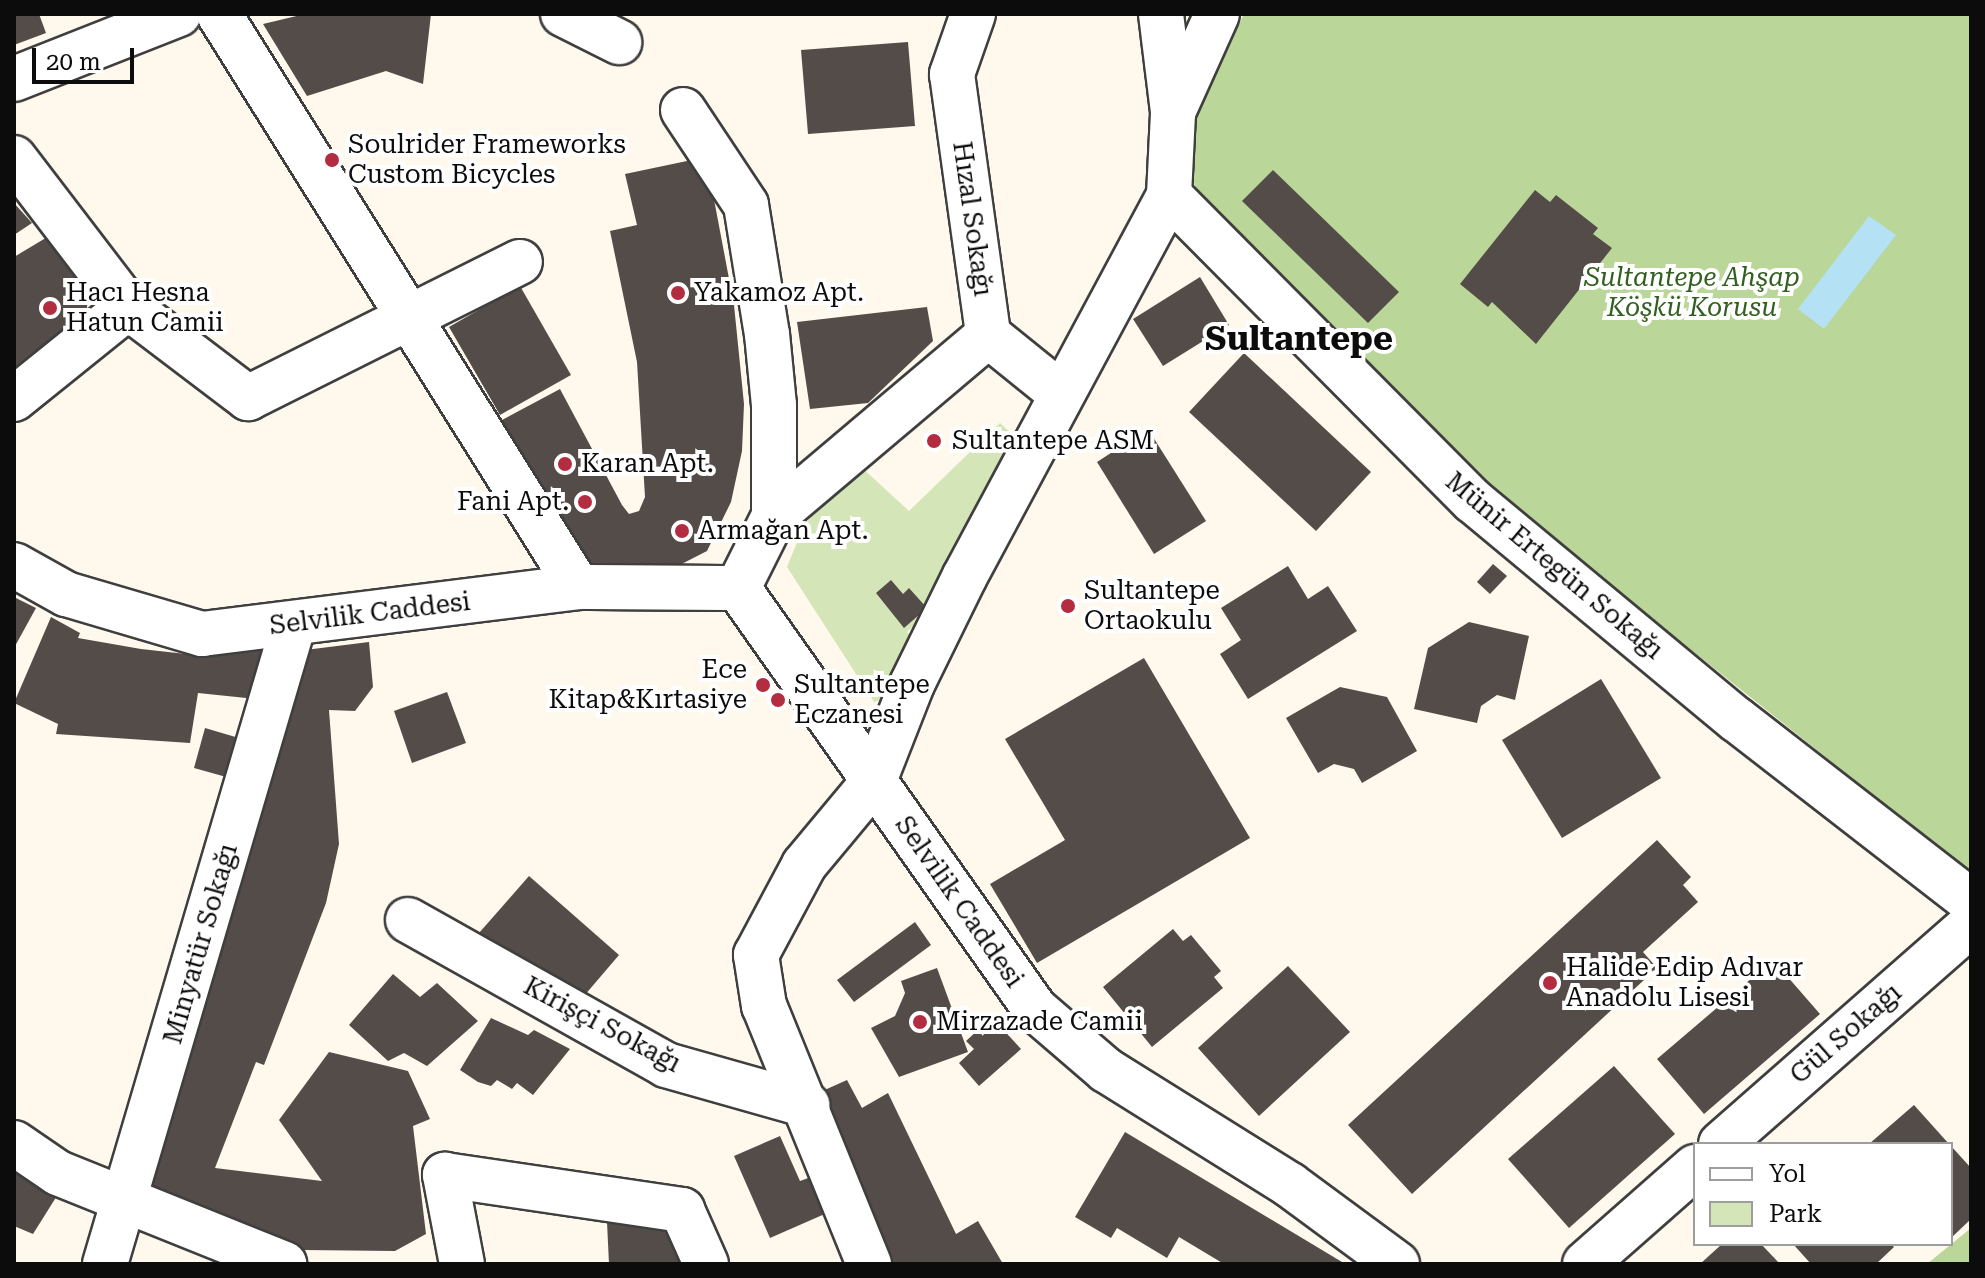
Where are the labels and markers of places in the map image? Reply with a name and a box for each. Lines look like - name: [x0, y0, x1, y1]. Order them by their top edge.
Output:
- place label: Soulrider Frameworks Custom Bicycles: [348, 129, 626, 190]
- marker: Soulrider Frameworks Custom Bicycles: [323, 151, 341, 169]
- place label: Hacı Hesna Hatun Camii: [66, 277, 224, 338]
- place label: Yakamoz Apt.: [694, 277, 864, 309]
- marker: Yakamoz Apt.: [669, 284, 687, 302]
- marker: Hacı Hesna Hatun Camii: [41, 299, 59, 317]
- place label: Sultantepe ASM: [952, 425, 1154, 457]
- marker: Sultantepe ASM: [923, 430, 945, 452]
- place label: Karan Apt.: [581, 448, 713, 480]
- marker: Karan Apt.: [556, 455, 574, 473]
- place label: Fani Apt.: [457, 486, 569, 518]
- marker: Fani Apt.: [576, 493, 594, 511]
- place label: Armağan Apt.: [698, 515, 868, 547]
- marker: Armağan Apt.: [673, 522, 691, 540]
- place label: Sultantepe Ortaokulu: [1084, 575, 1220, 636]
- marker: Sultantepe Ortaokulu: [1059, 597, 1077, 615]
- place label: Ece Kitap&Kırtasiye: [548, 654, 747, 716]
- place label: Sultantepe Eczanesi: [794, 669, 930, 730]
- marker: Ece Kitap&Kırtasiye: [754, 676, 772, 694]
- marker: Sultantepe Eczanesi: [769, 691, 787, 709]
- place label: Halide Edip Adıvar Anadolu Lisesi: [1566, 952, 1803, 1014]
- marker: Halide Edip Adıvar Anadolu Lisesi: [1541, 974, 1559, 992]
- place label: Mirzazade Camii: [936, 1006, 1143, 1038]
- marker: Mirzazade Camii: [911, 1013, 929, 1031]

